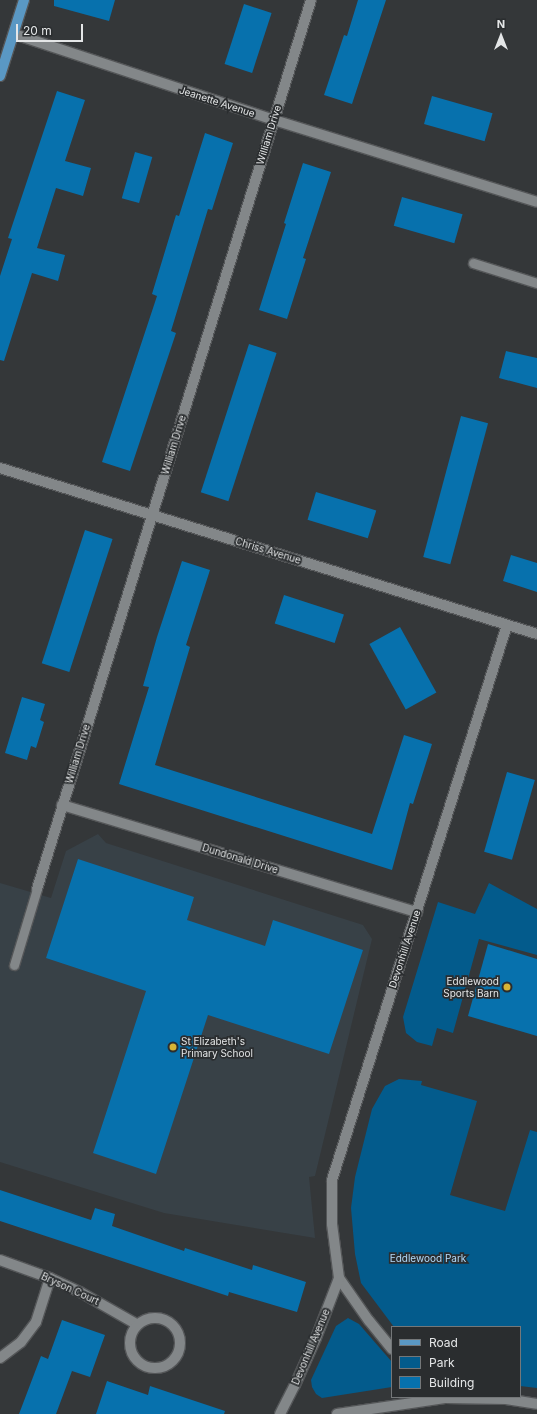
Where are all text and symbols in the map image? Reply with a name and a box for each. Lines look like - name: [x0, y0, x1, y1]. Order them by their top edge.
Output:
- scale bar: [18, 16, 85, 42]
- north arrow: [481, 16, 521, 56]
- text: N: [497, 17, 505, 31]
- text: 20 m: [23, 23, 52, 38]
- street label: Jeanette Avenue: [178, 84, 256, 120]
- street label: William Drive: [254, 104, 284, 166]
- street label: William Drive: [159, 414, 189, 476]
- street label: Chriss Avenue: [234, 535, 302, 567]
- street label: William Drive: [63, 723, 93, 785]
- street label: Dundonald Drive: [201, 842, 279, 876]
- street label: Devonhill Avenue: [387, 908, 423, 990]
- place label: Eddlewood Sports Barn: [443, 975, 499, 998]
- marker: Eddlewood Sports Barn: [502, 982, 512, 992]
- place label: St Elizabeth's Primary School: [181, 1035, 253, 1058]
- marker: St Elizabeth's Primary School: [168, 1042, 178, 1052]
- park label: Eddlewood Park: [390, 1253, 466, 1265]
- street label: Bryson Court: [39, 1270, 101, 1308]
- street label: Devonhill Avenue: [290, 1307, 332, 1387]
- legend: [391, 1326, 521, 1398]
- text: Road: [429, 1335, 458, 1350]
- text: Park: [429, 1355, 455, 1370]
- text: Building: [429, 1375, 474, 1390]

